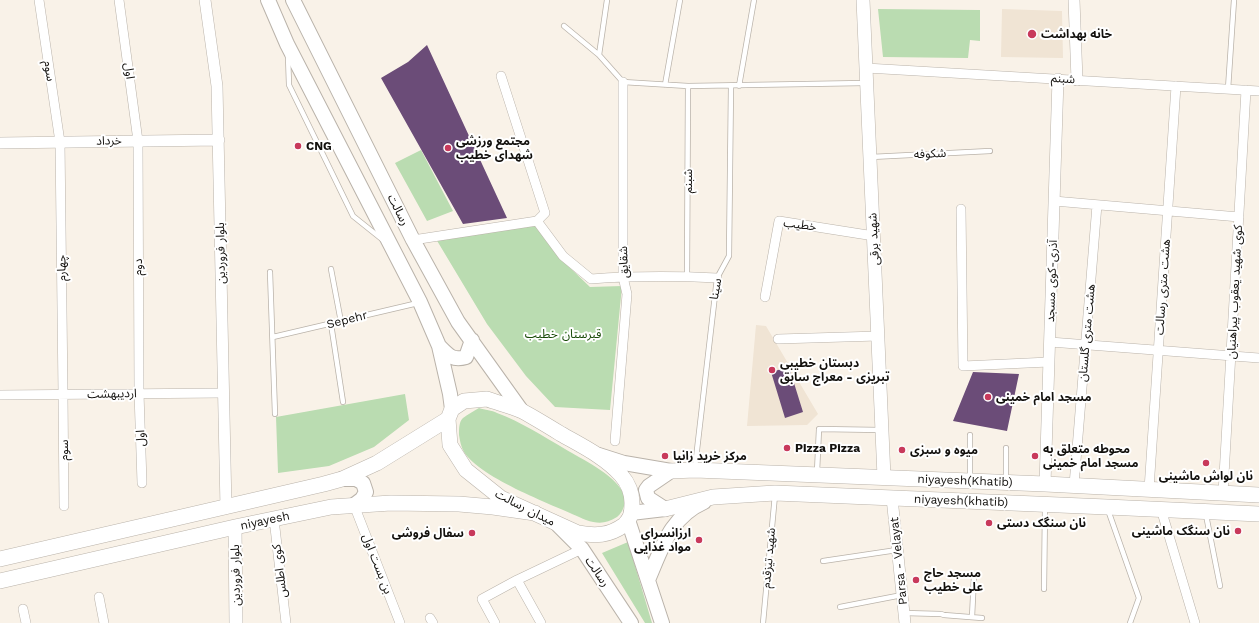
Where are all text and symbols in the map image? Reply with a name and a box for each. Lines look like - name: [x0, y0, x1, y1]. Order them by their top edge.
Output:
- place label: خانه بهداشت: [1041, 27, 1112, 41]
- marker: خانه بهداشت: [1026, 28, 1038, 40]
- street label: سوم: [40, 60, 58, 82]
- street label: اول: [121, 62, 137, 80]
- street label: شبنم: [1050, 71, 1076, 87]
- street label: خرداد: [96, 134, 122, 148]
- place label: مجتمع ورزشی شهدای خطیب: [456, 134, 533, 162]
- place label: CNG: [306, 139, 332, 153]
- marker: CNG: [293, 141, 303, 151]
- marker: مجتمع ورزشی شهدای خطیب: [443, 143, 453, 153]
- street label: شکوفه: [913, 146, 947, 162]
- street label: شبنم: [681, 169, 695, 193]
- street label: رسالت: [384, 192, 412, 228]
- street label: شهید برقی: [865, 213, 883, 265]
- street label: خطیب: [783, 216, 817, 234]
- street label: بلوار فروردین: [213, 222, 229, 284]
- street label: کوی شهید یعقوب پیراهنیان: [1224, 225, 1246, 359]
- street label: هشت متری رسالت: [1152, 239, 1174, 335]
- street label: آذری-کوی مسجد: [1043, 240, 1061, 322]
- street label: شقایق: [616, 246, 632, 278]
- street label: چهارم: [55, 255, 69, 281]
- street label: دوم: [131, 259, 145, 275]
- street label: سینا: [707, 277, 725, 301]
- street label: هشت متری گلستان: [1076, 284, 1098, 382]
- street label: Sepehr: [325, 308, 369, 332]
- park label: قبرستان خطیب: [525, 327, 601, 341]
- place label: دبستان خطیبی تبریزی - معراج سابق: [780, 356, 890, 384]
- marker: دبستان خطیبی تبریزی - معراج سابق: [767, 365, 777, 375]
- street label: اردیبهشت: [87, 386, 137, 402]
- place label: مسجد امام خمینی: [996, 390, 1092, 404]
- marker: مسجد امام خمینی: [983, 392, 993, 402]
- street label: اول: [134, 429, 148, 447]
- street label: سوم: [57, 440, 71, 460]
- place label: Pizza Pizza: [795, 441, 860, 455]
- place label: محوطه متعلق به مسجد امام خمینی: [1043, 442, 1139, 470]
- marker: Pizza Pizza: [782, 443, 792, 453]
- place label: میوه و سبزی: [910, 443, 978, 457]
- marker: میوه و سبزی: [897, 445, 907, 455]
- place label: مرکز خرید زانیا: [673, 449, 747, 463]
- marker: مرکز خرید زانیا: [660, 451, 670, 461]
- marker: محوطه متعلق به مسجد امام خمینی: [1030, 451, 1040, 461]
- marker: نان لواش ماشینی: [1201, 458, 1211, 468]
- place label: نان لواش ماشینی: [1159, 469, 1253, 483]
- street label: niyayesh(Khatib): [917, 472, 1013, 490]
- street label: میدان رسالت: [493, 487, 557, 529]
- street label: niyayesh(khatib): [914, 492, 1008, 510]
- street label: niyayesh: [239, 509, 291, 533]
- street label: Parsa - Velayat: [887, 516, 911, 606]
- place label: نان سنگک دستی: [997, 516, 1086, 530]
- marker: نان سنگک دستی: [984, 518, 994, 528]
- place label: نان سنگک ماشینی: [1132, 524, 1230, 538]
- place label: سفال فروشی: [392, 526, 464, 540]
- place label: ارزانسرای مواد غذایی: [634, 526, 691, 554]
- marker: نان سنگک ماشینی: [1233, 526, 1243, 536]
- street label: شهید تیزقدم: [759, 527, 779, 589]
- marker: سفال فروشی: [467, 528, 477, 538]
- street label: بن بست اول: [359, 532, 395, 596]
- marker: ارزانسرای مواد غذایی: [694, 535, 704, 545]
- street label: بلوار فروردین: [228, 544, 244, 606]
- street label: کوی اطلس: [270, 544, 290, 598]
- street label: رسالت: [582, 554, 612, 590]
- place label: مسجد حاج علی خطیب: [924, 566, 983, 594]
- marker: مسجد حاج علی خطیب: [911, 575, 921, 585]

